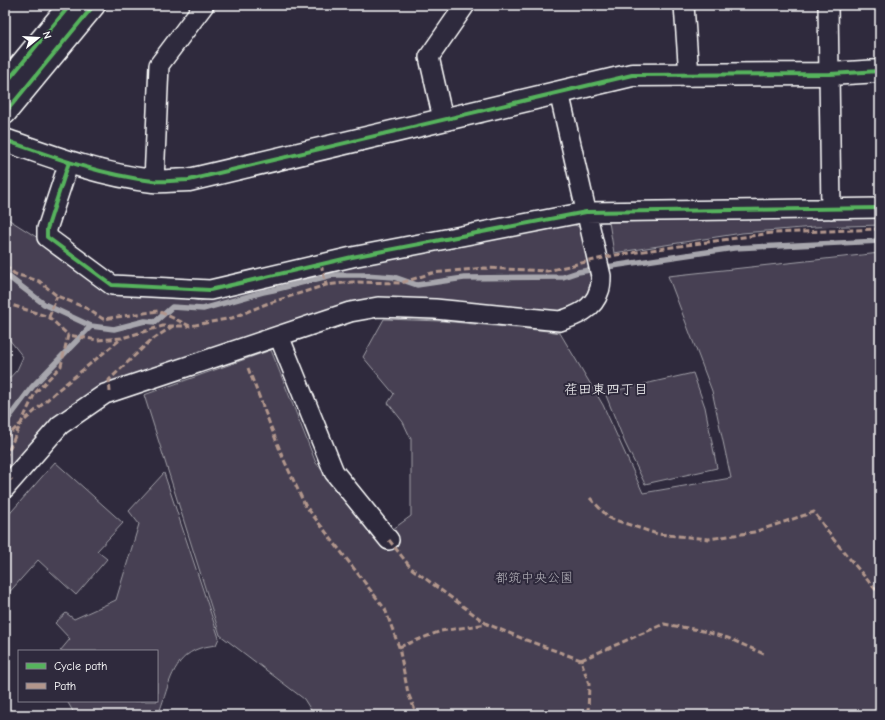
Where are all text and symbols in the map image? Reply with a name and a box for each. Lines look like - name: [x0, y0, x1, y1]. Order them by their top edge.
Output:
- north arrow: [18, 18, 58, 58]
- text: N: [40, 30, 54, 40]
- district label: 荏田東四丁目: [564, 381, 648, 398]
- park label: 都筑中央公園: [495, 570, 573, 585]
- legend: [18, 650, 158, 702]
- text: Cycle path: [54, 659, 107, 673]
- text: Path: [54, 679, 76, 693]

